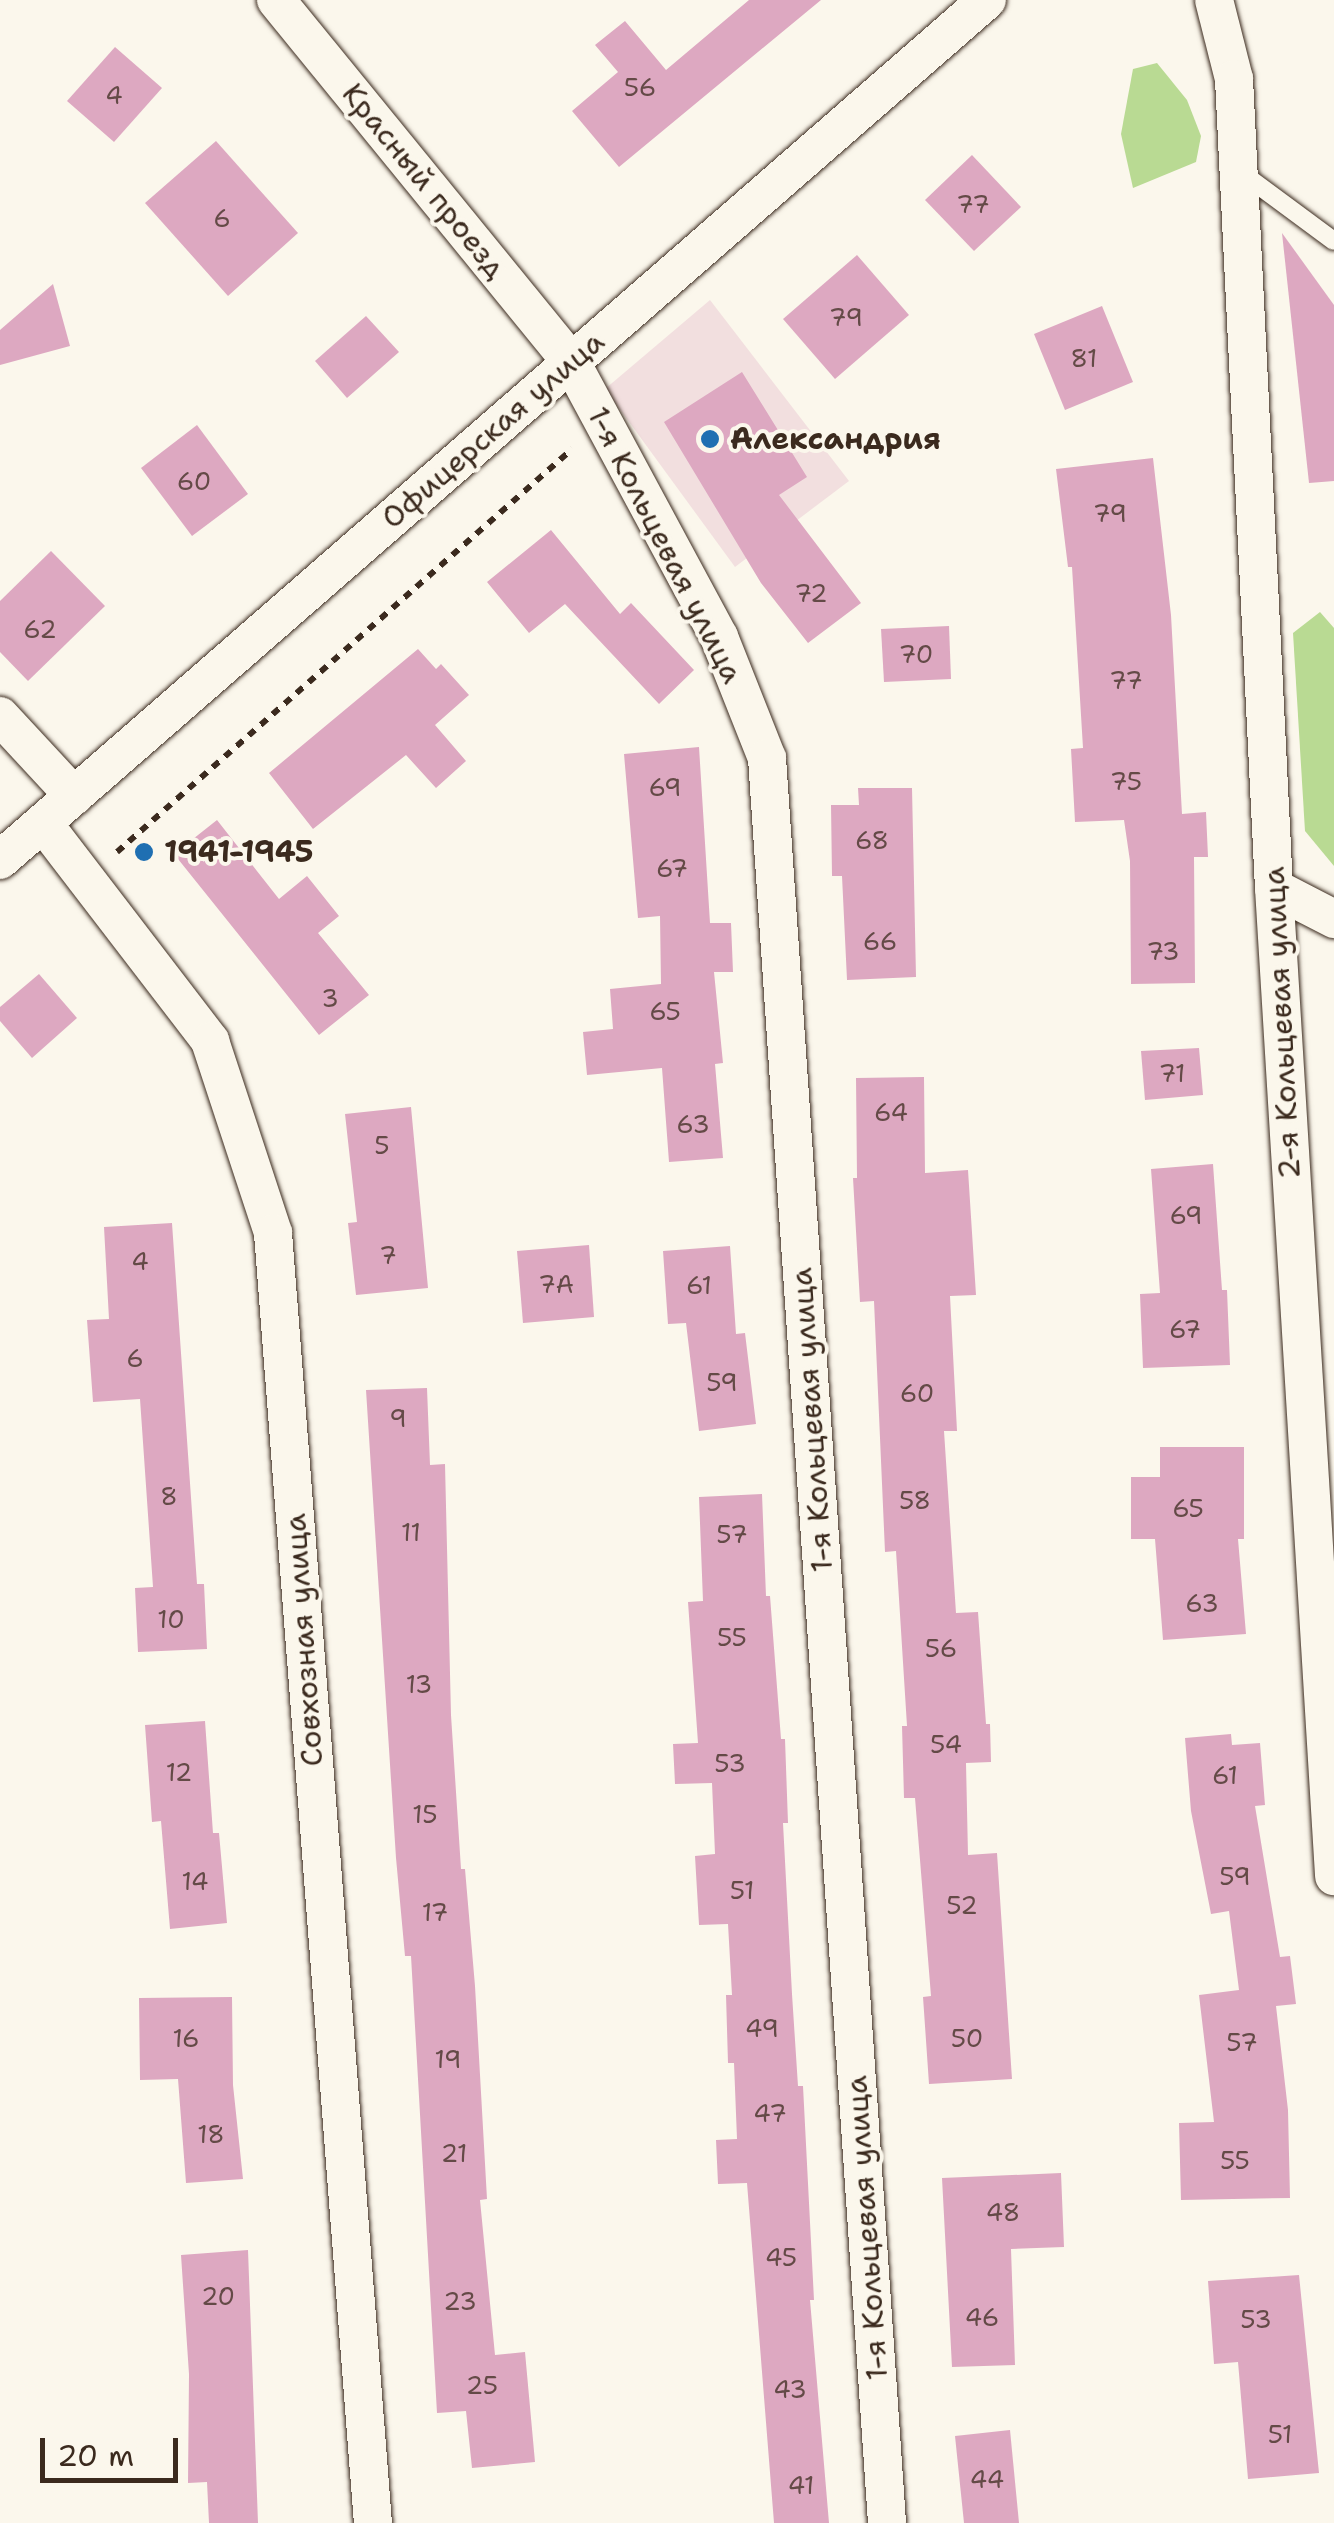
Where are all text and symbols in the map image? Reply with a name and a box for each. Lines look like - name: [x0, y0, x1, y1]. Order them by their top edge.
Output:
- house number: 56: [624, 72, 656, 102]
- street label: Красный проезд: [334, 76, 514, 286]
- house number: 4: [105, 80, 123, 110]
- house number: 77: [956, 189, 990, 219]
- house number: 6: [213, 203, 231, 233]
- house number: 79: [829, 302, 863, 332]
- street label: Офицерская улица: [374, 324, 612, 536]
- house number: 81: [1071, 343, 1097, 373]
- street label: 1-я Кольцевая улица: [580, 401, 750, 689]
- place label: Александрия: [730, 421, 941, 457]
- marker: Александрия: [699, 428, 721, 450]
- house number: 60: [177, 466, 211, 496]
- house number: 79: [1093, 498, 1127, 528]
- house number: 72: [795, 578, 827, 608]
- house number: 62: [23, 614, 57, 644]
- house number: 70: [899, 639, 933, 669]
- house number: 77: [1109, 665, 1143, 695]
- house number: 75: [1110, 766, 1142, 796]
- house number: 69: [648, 772, 682, 802]
- house number: 68: [855, 825, 889, 855]
- place label: 1941-1945: [164, 834, 314, 870]
- marker: 1941-1945: [133, 841, 155, 863]
- house number: 67: [656, 853, 688, 883]
- street label: 2-я Кольцевая улица: [1256, 866, 1308, 1180]
- house number: 66: [863, 926, 897, 956]
- house number: 73: [1146, 936, 1180, 966]
- house number: 3: [321, 983, 339, 1013]
- house number: 65: [649, 996, 681, 1026]
- house number: 71: [1159, 1058, 1185, 1088]
- house number: 64: [874, 1097, 908, 1127]
- house number: 63: [676, 1109, 710, 1139]
- house number: 5: [374, 1130, 390, 1160]
- house number: 69: [1169, 1200, 1203, 1230]
- house number: 7: [379, 1240, 397, 1270]
- house number: 4: [131, 1246, 149, 1276]
- street label: 1-я Кольцевая улица: [783, 1266, 841, 1574]
- house number: 7А: [538, 1269, 574, 1299]
- house number: 61: [686, 1270, 712, 1300]
- house number: 67: [1169, 1314, 1201, 1344]
- house number: 6: [126, 1343, 144, 1373]
- house number: 59: [706, 1367, 738, 1397]
- house number: 60: [900, 1378, 934, 1408]
- house number: 9: [389, 1403, 407, 1433]
- house number: 8: [160, 1481, 178, 1511]
- house number: 58: [899, 1485, 931, 1515]
- house number: 65: [1172, 1493, 1204, 1523]
- street label: Совхозная улица: [277, 1512, 331, 1768]
- house number: 11: [401, 1517, 421, 1547]
- house number: 57: [716, 1519, 748, 1549]
- house number: 63: [1185, 1588, 1219, 1618]
- house number: 10: [157, 1604, 185, 1634]
- house number: 55: [717, 1622, 747, 1652]
- house number: 56: [925, 1633, 957, 1663]
- house number: 13: [406, 1669, 432, 1699]
- house number: 54: [930, 1729, 962, 1759]
- house number: 53: [714, 1748, 746, 1778]
- house number: 12: [166, 1757, 192, 1787]
- house number: 61: [1212, 1760, 1238, 1790]
- house number: 15: [412, 1799, 438, 1829]
- house number: 59: [1219, 1861, 1251, 1891]
- house number: 14: [182, 1866, 208, 1896]
- house number: 51: [730, 1875, 754, 1905]
- house number: 52: [946, 1890, 978, 1920]
- house number: 17: [422, 1897, 448, 1927]
- house number: 49: [745, 2013, 779, 2043]
- house number: 16: [172, 2023, 200, 2053]
- house number: 50: [951, 2023, 983, 2053]
- house number: 57: [1226, 2027, 1258, 2057]
- house number: 19: [435, 2044, 461, 2074]
- street label: 1-я Кольцевая улица: [838, 2074, 896, 2382]
- house number: 47: [753, 2098, 787, 2128]
- house number: 18: [197, 2119, 225, 2149]
- house number: 21: [441, 2138, 467, 2168]
- house number: 55: [1220, 2145, 1250, 2175]
- house number: 48: [986, 2197, 1020, 2227]
- house number: 45: [765, 2242, 797, 2272]
- house number: 20: [201, 2281, 235, 2311]
- house number: 23: [443, 2286, 477, 2316]
- house number: 46: [965, 2302, 999, 2332]
- house number: 53: [1240, 2304, 1272, 2334]
- house number: 25: [466, 2370, 498, 2400]
- house number: 43: [773, 2374, 807, 2404]
- scale bar: [45, 2418, 182, 2480]
- house number: 51: [1268, 2419, 1292, 2449]
- text: 20 m: [57, 2435, 134, 2476]
- house number: 44: [970, 2464, 1004, 2494]
- house number: 41: [788, 2470, 814, 2500]

